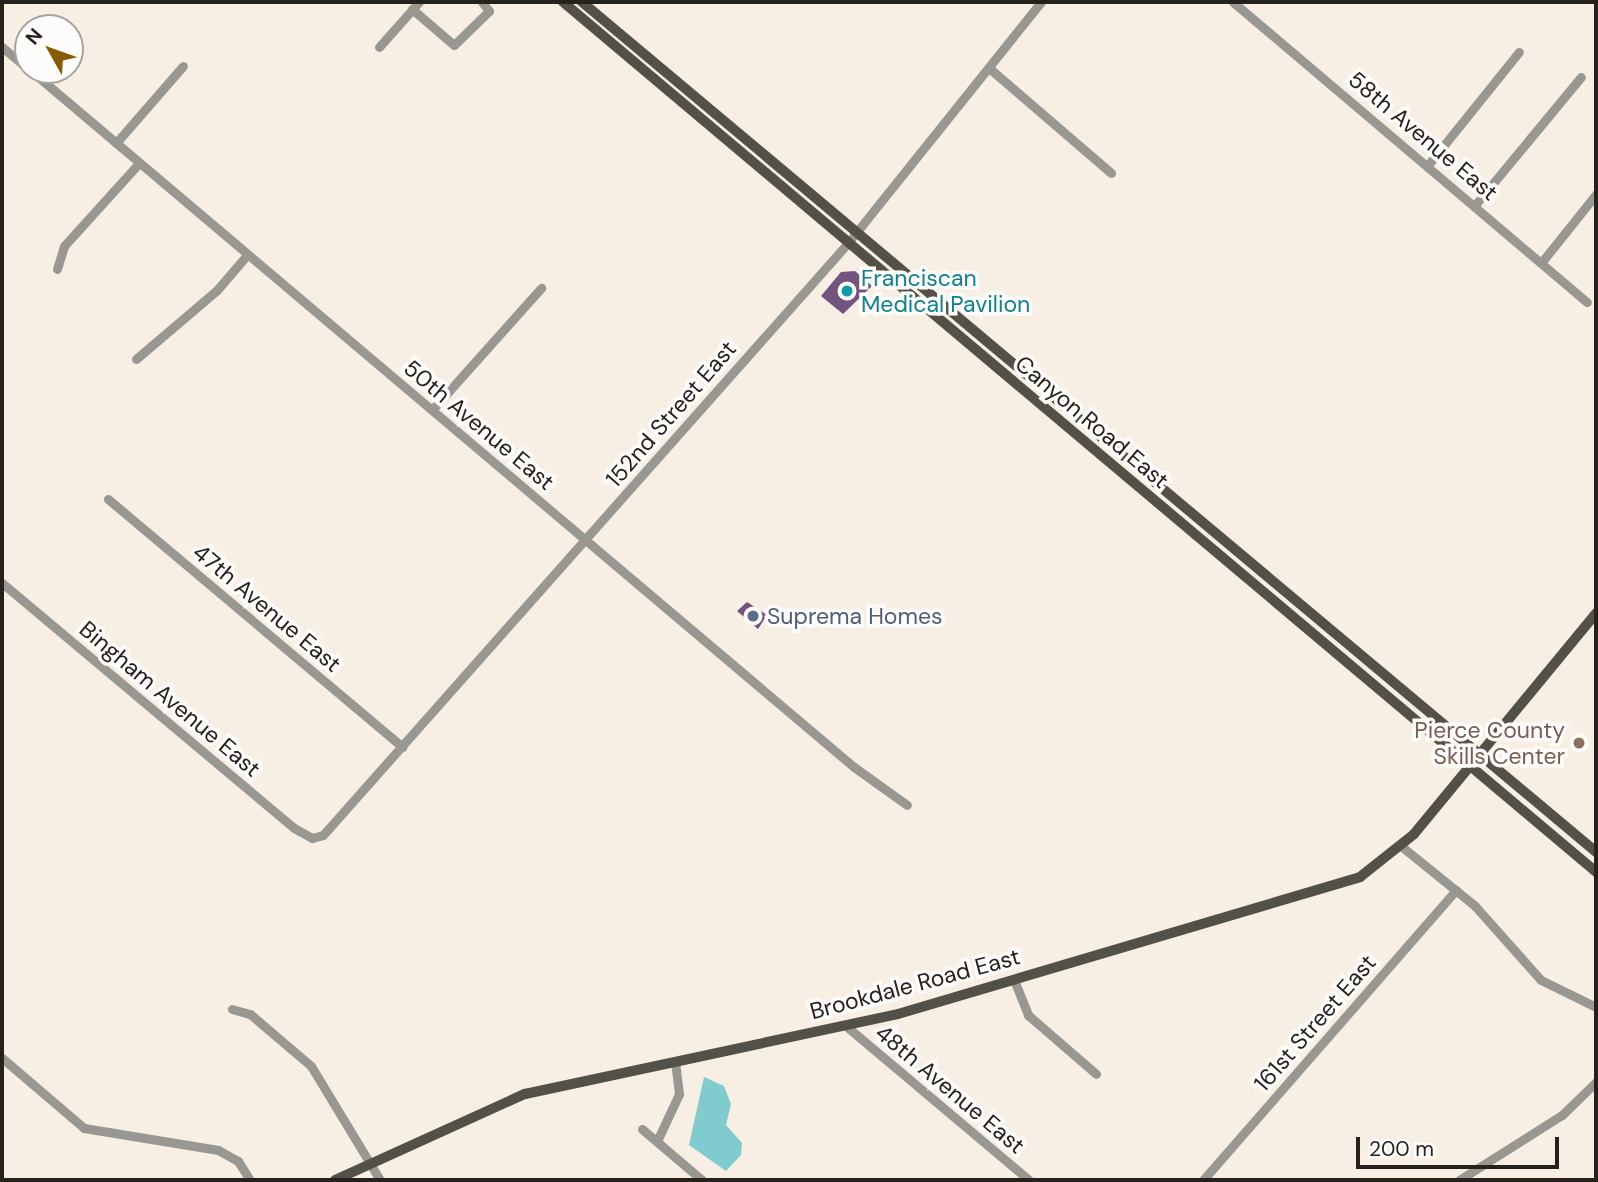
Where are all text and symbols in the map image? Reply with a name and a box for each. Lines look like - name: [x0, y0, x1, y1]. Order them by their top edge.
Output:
- north arrow: [14, 14, 84, 84]
- text: N: [20, 23, 48, 50]
- street label: 58th Avenue East: [1343, 66, 1503, 206]
- place label: Franciscan Medical Pavilion: [861, 264, 1030, 318]
- marker: Franciscan Medical Pavilion: [839, 283, 855, 299]
- street label: 152nd Street East: [600, 335, 742, 493]
- street label: Canyon Road East: [1010, 350, 1174, 494]
- street label: 50th Avenue East: [398, 354, 560, 496]
- street label: 47th Avenue East: [187, 538, 347, 678]
- place label: Suprema Homes: [767, 602, 943, 630]
- marker: Suprema Homes: [745, 608, 761, 624]
- street label: Bingham Avenue East: [74, 615, 266, 783]
- place label: Pierce County Skills Center: [1414, 716, 1565, 770]
- marker: Pierce County Skills Center: [1571, 735, 1587, 751]
- street label: Brookdale Road East: [807, 943, 1023, 1025]
- street label: 161st Street East: [1248, 949, 1382, 1097]
- street label: 48th Avenue East: [870, 1019, 1030, 1159]
- scale bar: [1360, 1122, 1563, 1166]
- text: 200 m: [1369, 1135, 1434, 1163]

